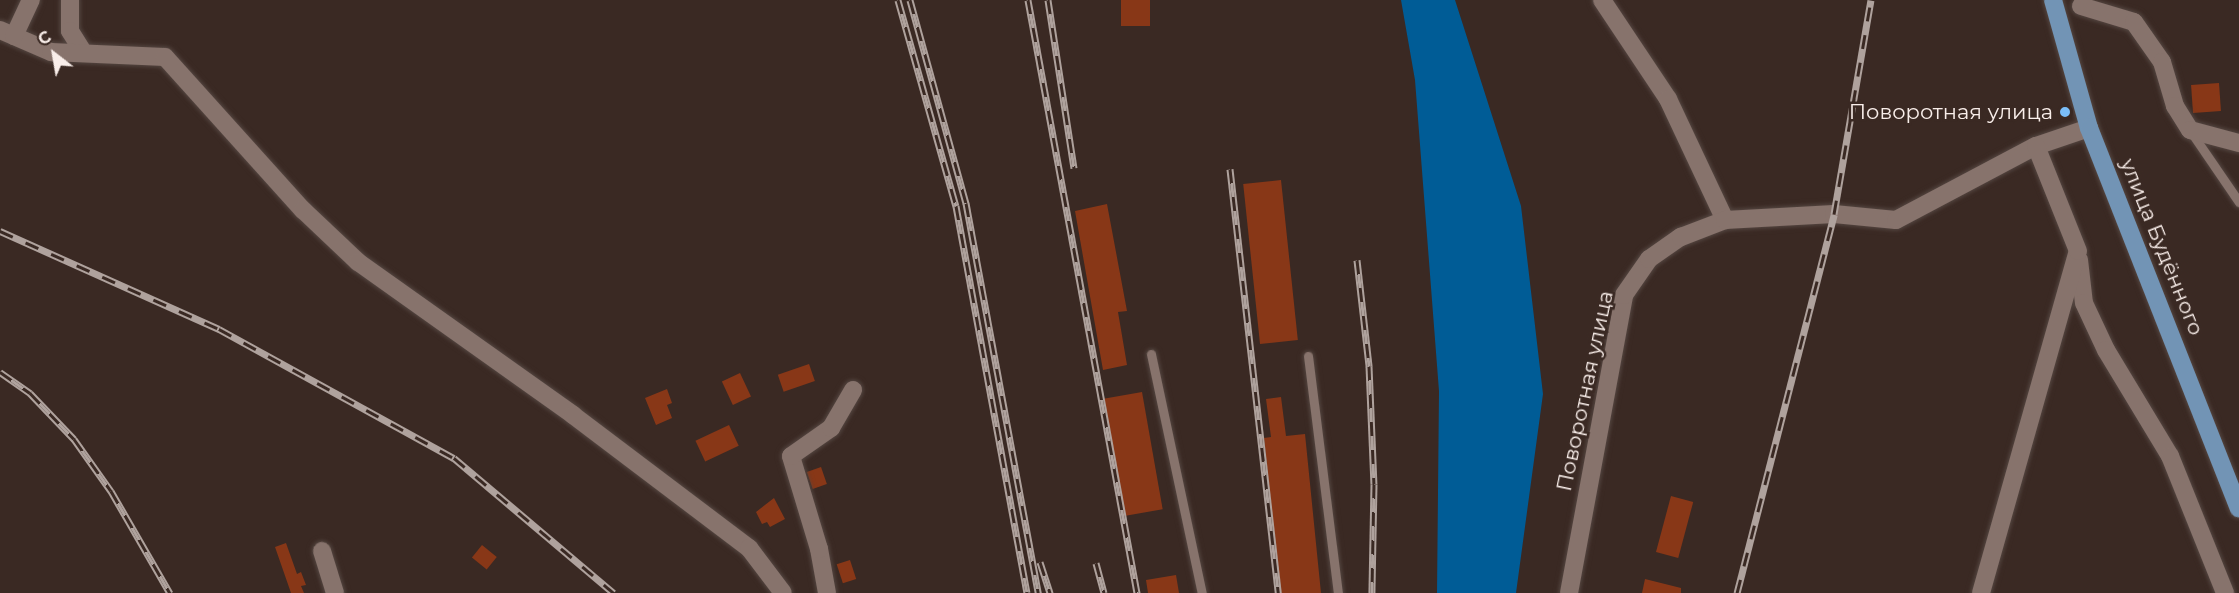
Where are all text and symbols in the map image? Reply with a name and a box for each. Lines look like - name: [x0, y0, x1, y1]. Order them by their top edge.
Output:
- north arrow: [24, 24, 84, 84]
- text: С: [35, 27, 54, 49]
- place label: Поворотная улица: [1849, 99, 2053, 125]
- marker: Поворотная улица: [2058, 105, 2072, 119]
- street label: улица Будённого: [2115, 155, 2209, 339]
- street label: Поворотная улица: [1551, 288, 1619, 494]

